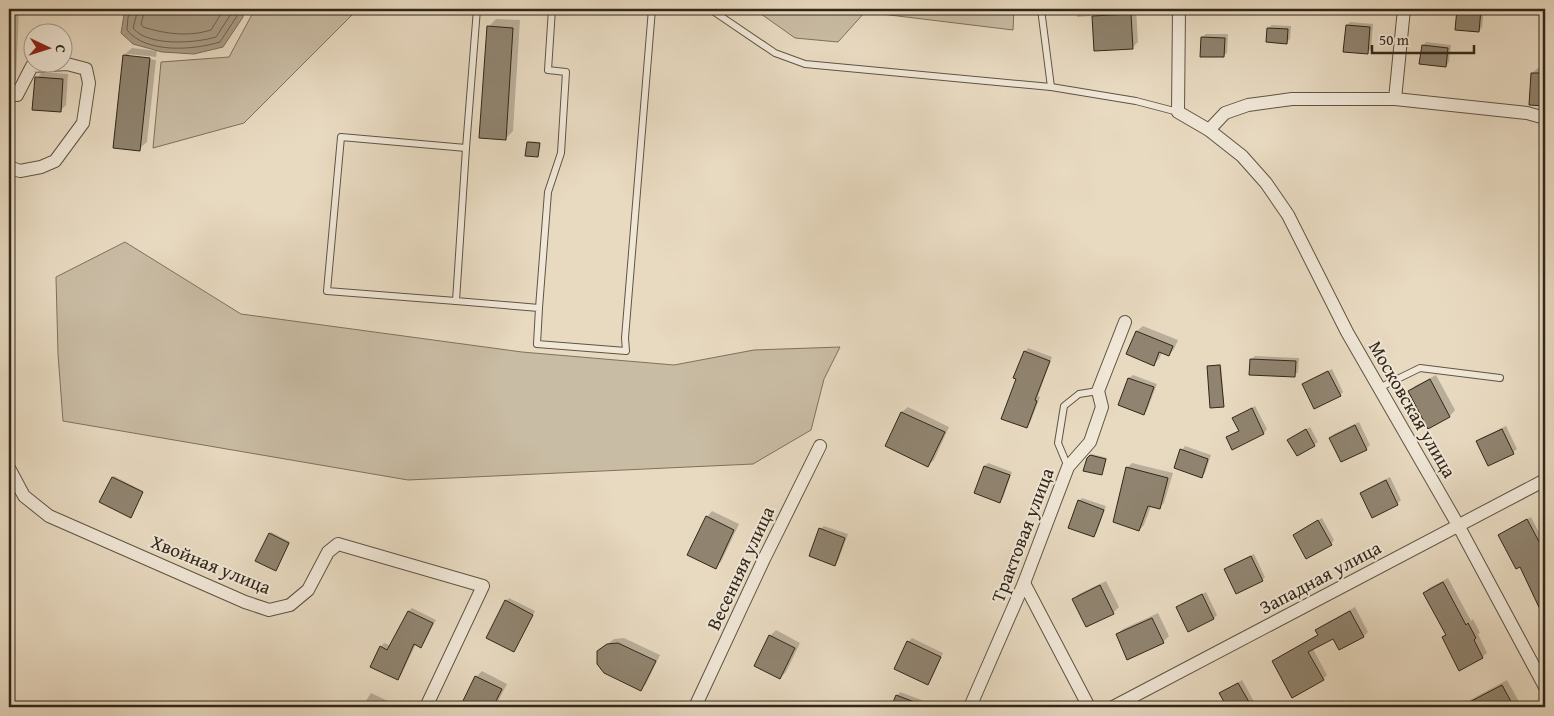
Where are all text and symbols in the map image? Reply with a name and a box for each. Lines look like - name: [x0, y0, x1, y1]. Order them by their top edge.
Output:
- north arrow: [22, 22, 72, 72]
- scale bar: [1372, 22, 1474, 54]
- text: 50 m: [1379, 29, 1410, 50]
- text: С: [51, 44, 71, 54]
- street label: Московская улица: [1362, 335, 1464, 483]
- street label: Трактовая улица: [983, 464, 1061, 606]
- street label: Весенняя улица: [699, 501, 781, 635]
- street label: Хвойная улица: [147, 527, 275, 601]
- street label: Западная улица: [1254, 533, 1386, 621]

